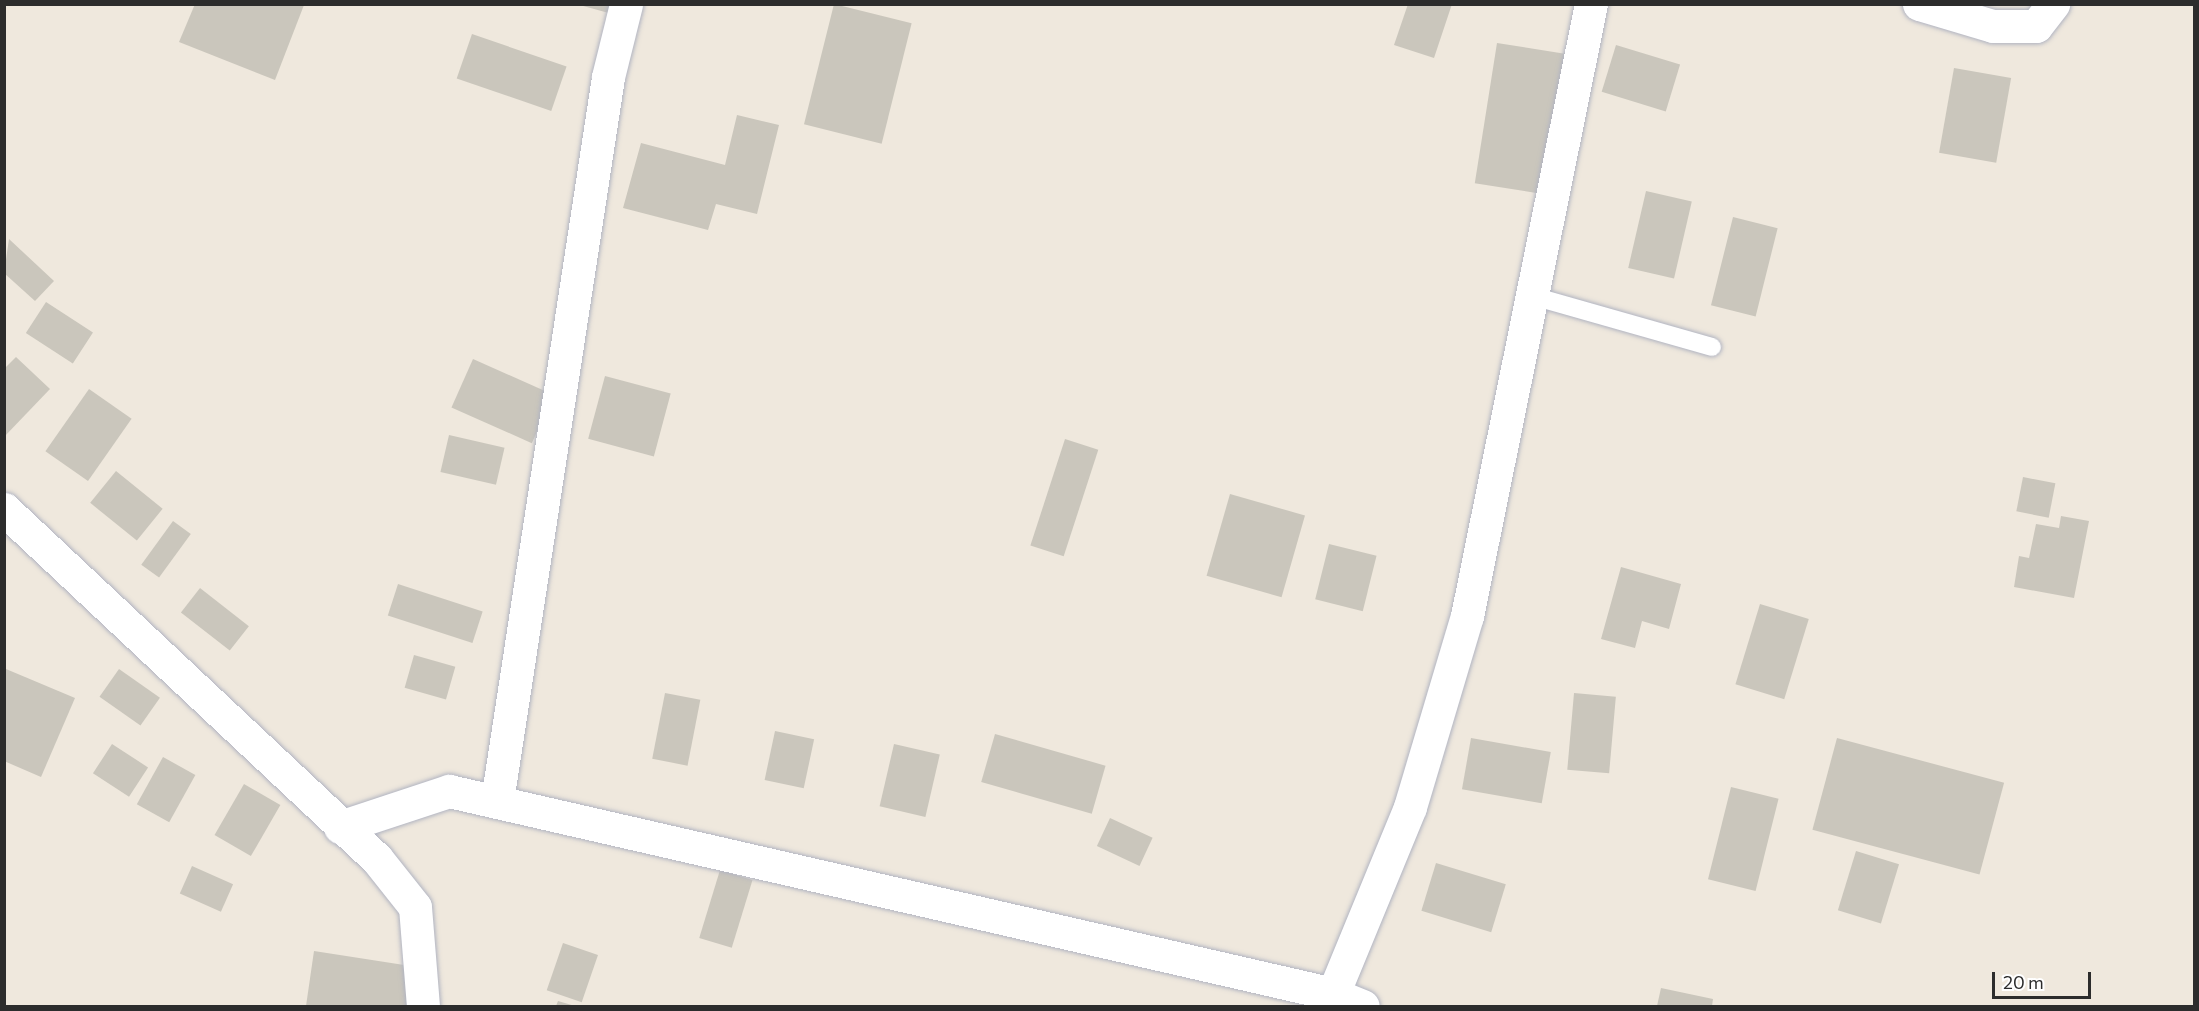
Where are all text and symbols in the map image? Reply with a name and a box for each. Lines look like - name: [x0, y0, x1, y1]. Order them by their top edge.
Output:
- scale bar: [1995, 960, 2094, 998]
- text: 20 m: [2003, 971, 2044, 993]

